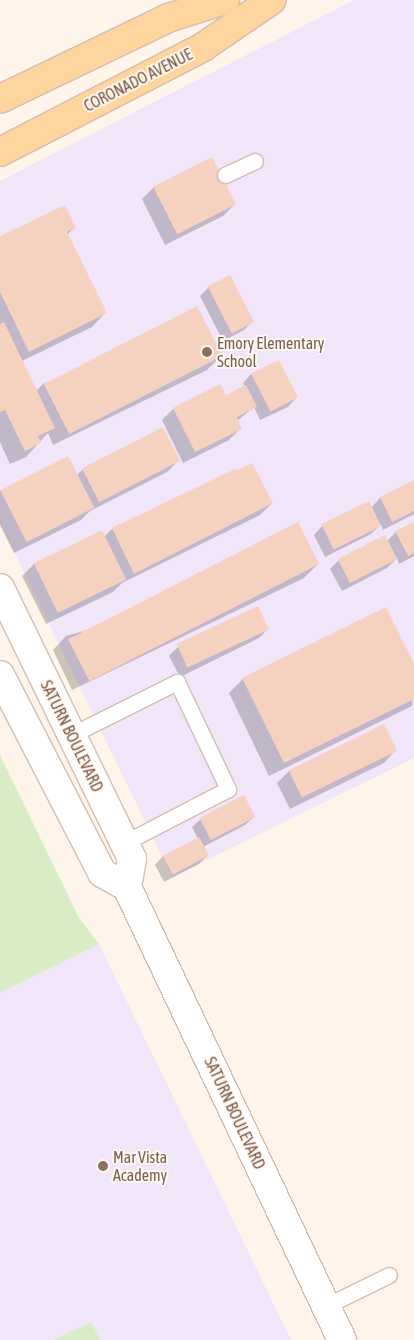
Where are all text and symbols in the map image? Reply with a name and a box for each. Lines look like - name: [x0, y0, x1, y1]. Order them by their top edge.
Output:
- street label: CORONADO AVENUE: [81, 44, 195, 116]
- place label: Emory Elementary School: [217, 333, 324, 371]
- marker: Emory Elementary School: [201, 346, 213, 358]
- street label: SATURN BOULEVARD: [37, 677, 107, 795]
- street label: SATURN BOULEVARD: [201, 1054, 269, 1172]
- place label: Mar Vista Academy: [113, 1147, 167, 1185]
- marker: Mar Vista Academy: [97, 1160, 109, 1172]

